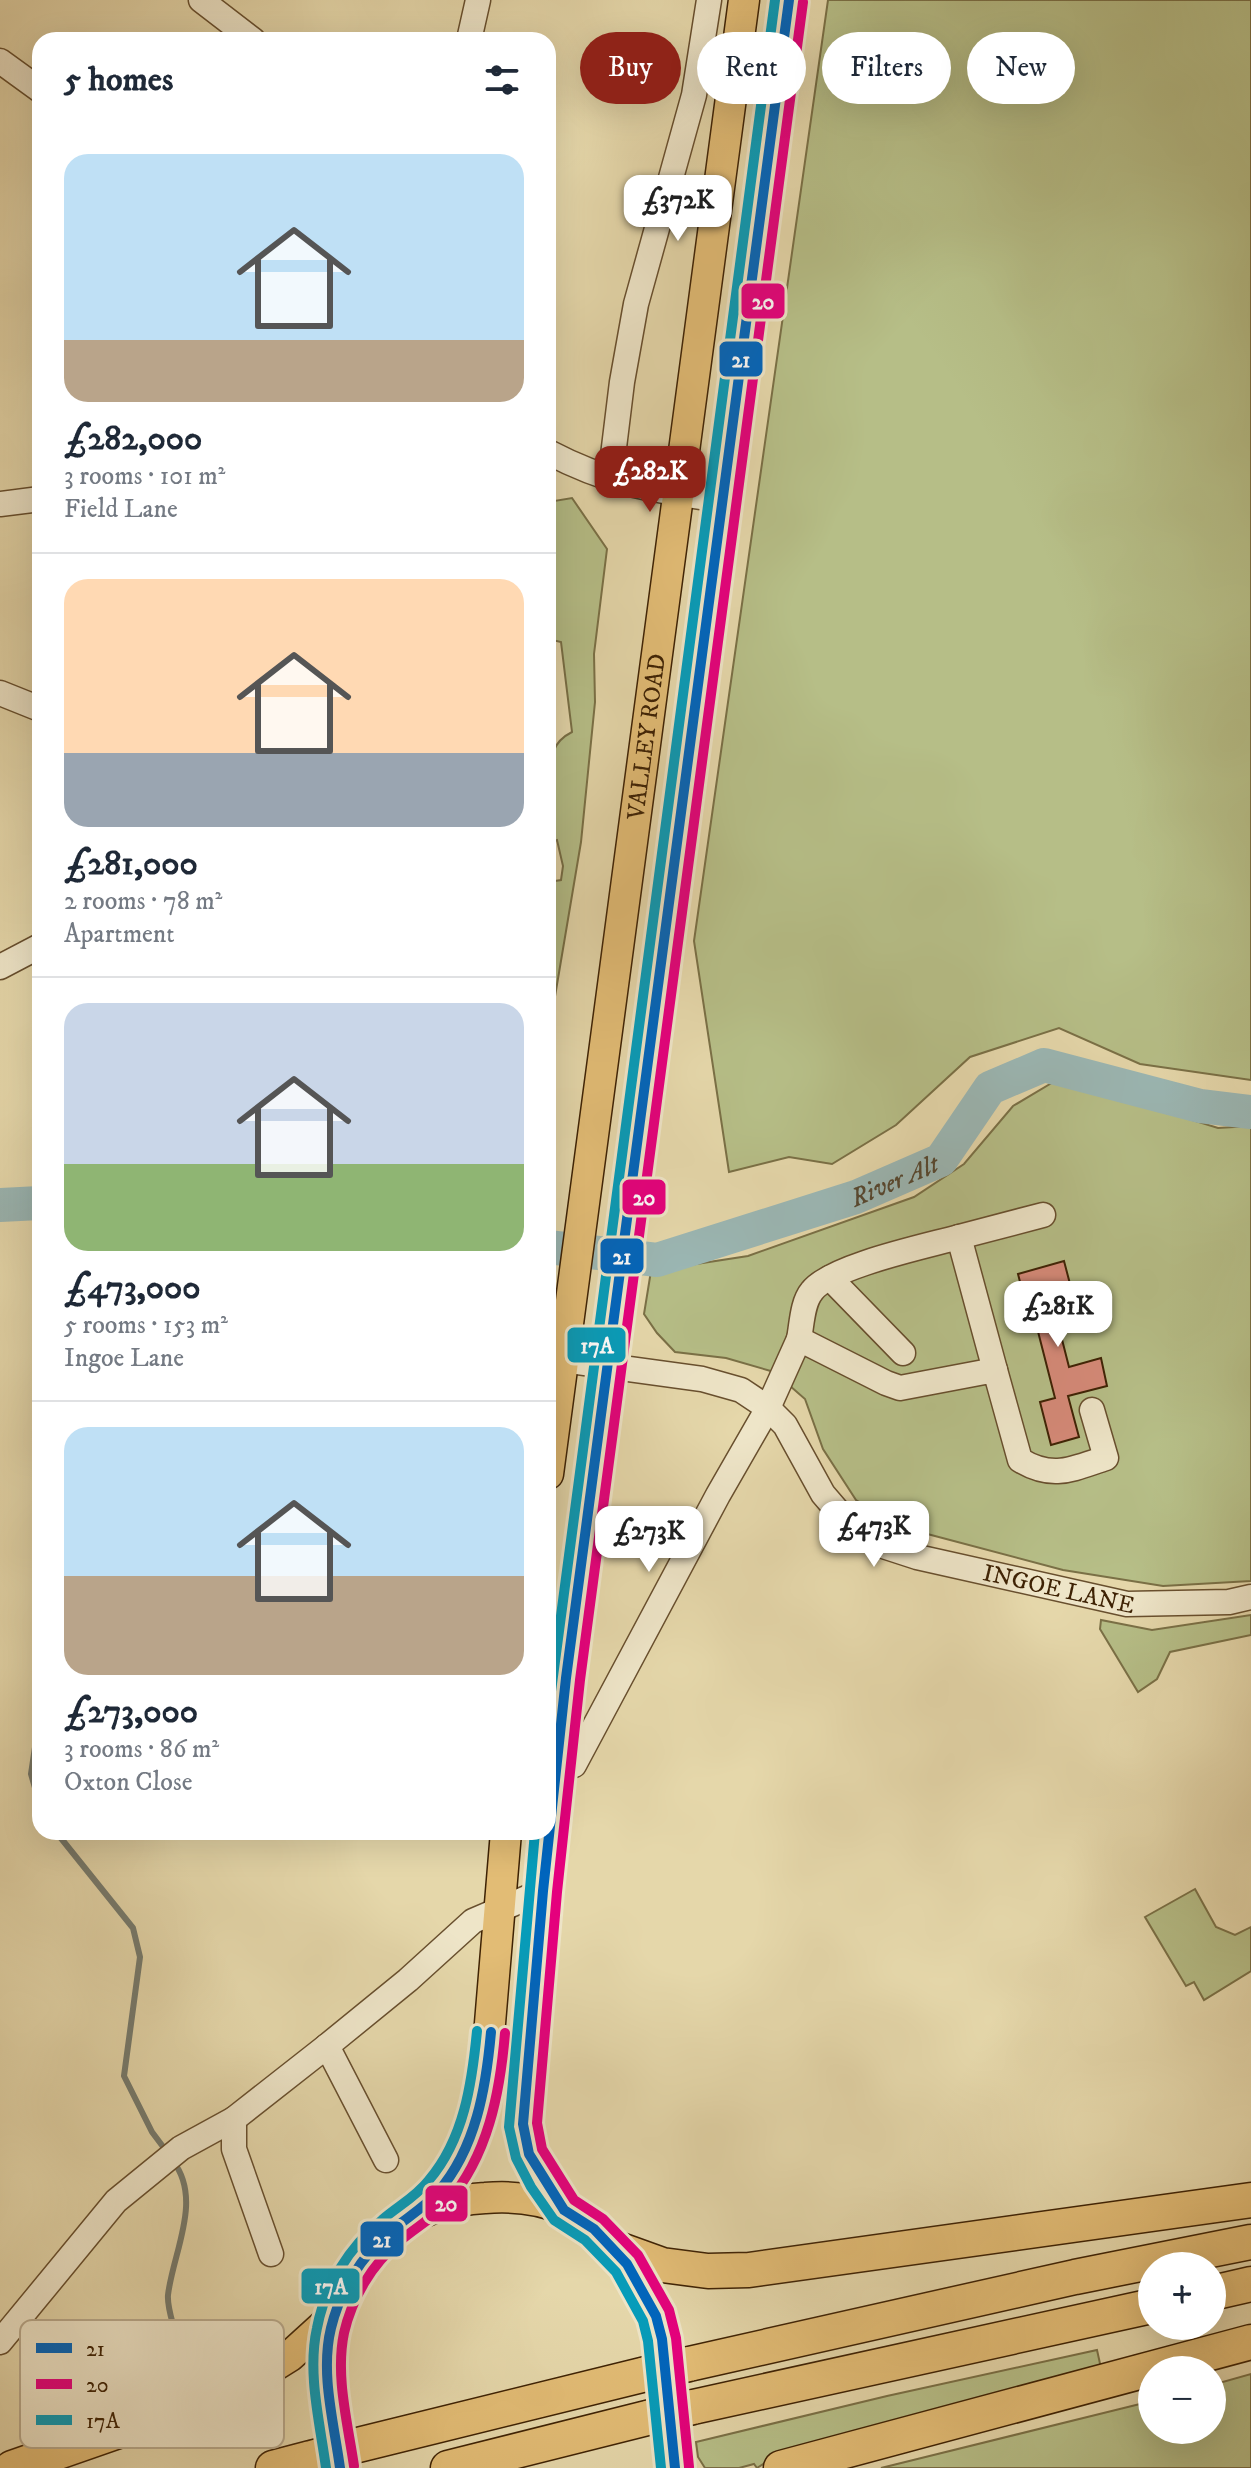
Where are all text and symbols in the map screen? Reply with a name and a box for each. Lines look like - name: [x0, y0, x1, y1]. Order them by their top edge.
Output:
- chip: Buy: [580, 32, 681, 104]
- chip: Rent: [697, 32, 806, 104]
- chip: Filters: [822, 32, 951, 104]
- chip: New: [967, 32, 1075, 104]
- icon: filters: [480, 58, 524, 102]
- text: 5 homes: [64, 59, 173, 101]
- pin: £372K: [622, 175, 734, 243]
- text: £372K: [642, 184, 714, 217]
- icon: home: [222, 206, 366, 350]
- line badge: 20: [740, 282, 786, 320]
- text: 20: [752, 289, 774, 316]
- line badge: 21: [718, 340, 764, 378]
- text: 21: [732, 347, 750, 374]
- text: £282,000: [64, 418, 202, 460]
- pin: £282K: [594, 446, 706, 514]
- text: £282K: [613, 455, 687, 488]
- text: 3 rooms · 101 m²: [64, 460, 225, 493]
- text: Field Lane: [64, 493, 178, 526]
- icon: home: [222, 631, 366, 775]
- street label: VALLEY ROAD: [621, 652, 673, 822]
- text: £281,000: [64, 843, 198, 885]
- text: 2 rooms · 78 m²: [64, 885, 222, 918]
- text: Apartment: [64, 918, 175, 951]
- icon: home: [222, 1055, 366, 1199]
- water label: River Alt: [845, 1147, 946, 1216]
- line badge: 20: [621, 1178, 667, 1216]
- text: 20: [633, 1185, 655, 1212]
- line badge: 21: [599, 1237, 645, 1275]
- text: 21: [613, 1244, 631, 1271]
- text: £473,000: [64, 1267, 201, 1309]
- pin: £281K: [1002, 1281, 1114, 1349]
- text: £281K: [1022, 1290, 1094, 1323]
- text: 5 rooms · 153 m²: [64, 1309, 228, 1342]
- line badge: 17A: [566, 1326, 627, 1364]
- text: 17A: [580, 1333, 615, 1360]
- text: Ingoe Lane: [64, 1342, 184, 1375]
- icon: home: [222, 1479, 366, 1623]
- pin: £473K: [818, 1501, 930, 1569]
- pin: £273K: [593, 1506, 705, 1574]
- text: £473K: [837, 1510, 911, 1543]
- text: £273K: [613, 1515, 685, 1548]
- street label: INGOE LANE: [980, 1558, 1138, 1621]
- text: £273,000: [64, 1691, 198, 1733]
- text: 3 rooms · 86 m²: [64, 1733, 219, 1766]
- text: Oxton Close: [64, 1766, 192, 1799]
- line badge: 20: [424, 2184, 469, 2223]
- text: 20: [435, 2191, 457, 2218]
- line badge: 21: [359, 2220, 405, 2258]
- text: 21: [373, 2227, 391, 2254]
- map controls: [1138, 2252, 1226, 2444]
- button: +: [1138, 2252, 1226, 2340]
- line badge: 17A: [300, 2267, 361, 2305]
- text: 17A: [314, 2274, 349, 2301]
- legend: [20, 2320, 284, 2448]
- text: 21: [86, 2336, 105, 2363]
- button: −: [1138, 2356, 1226, 2444]
- text: 20: [86, 2372, 109, 2399]
- text: 17A: [86, 2408, 121, 2435]

